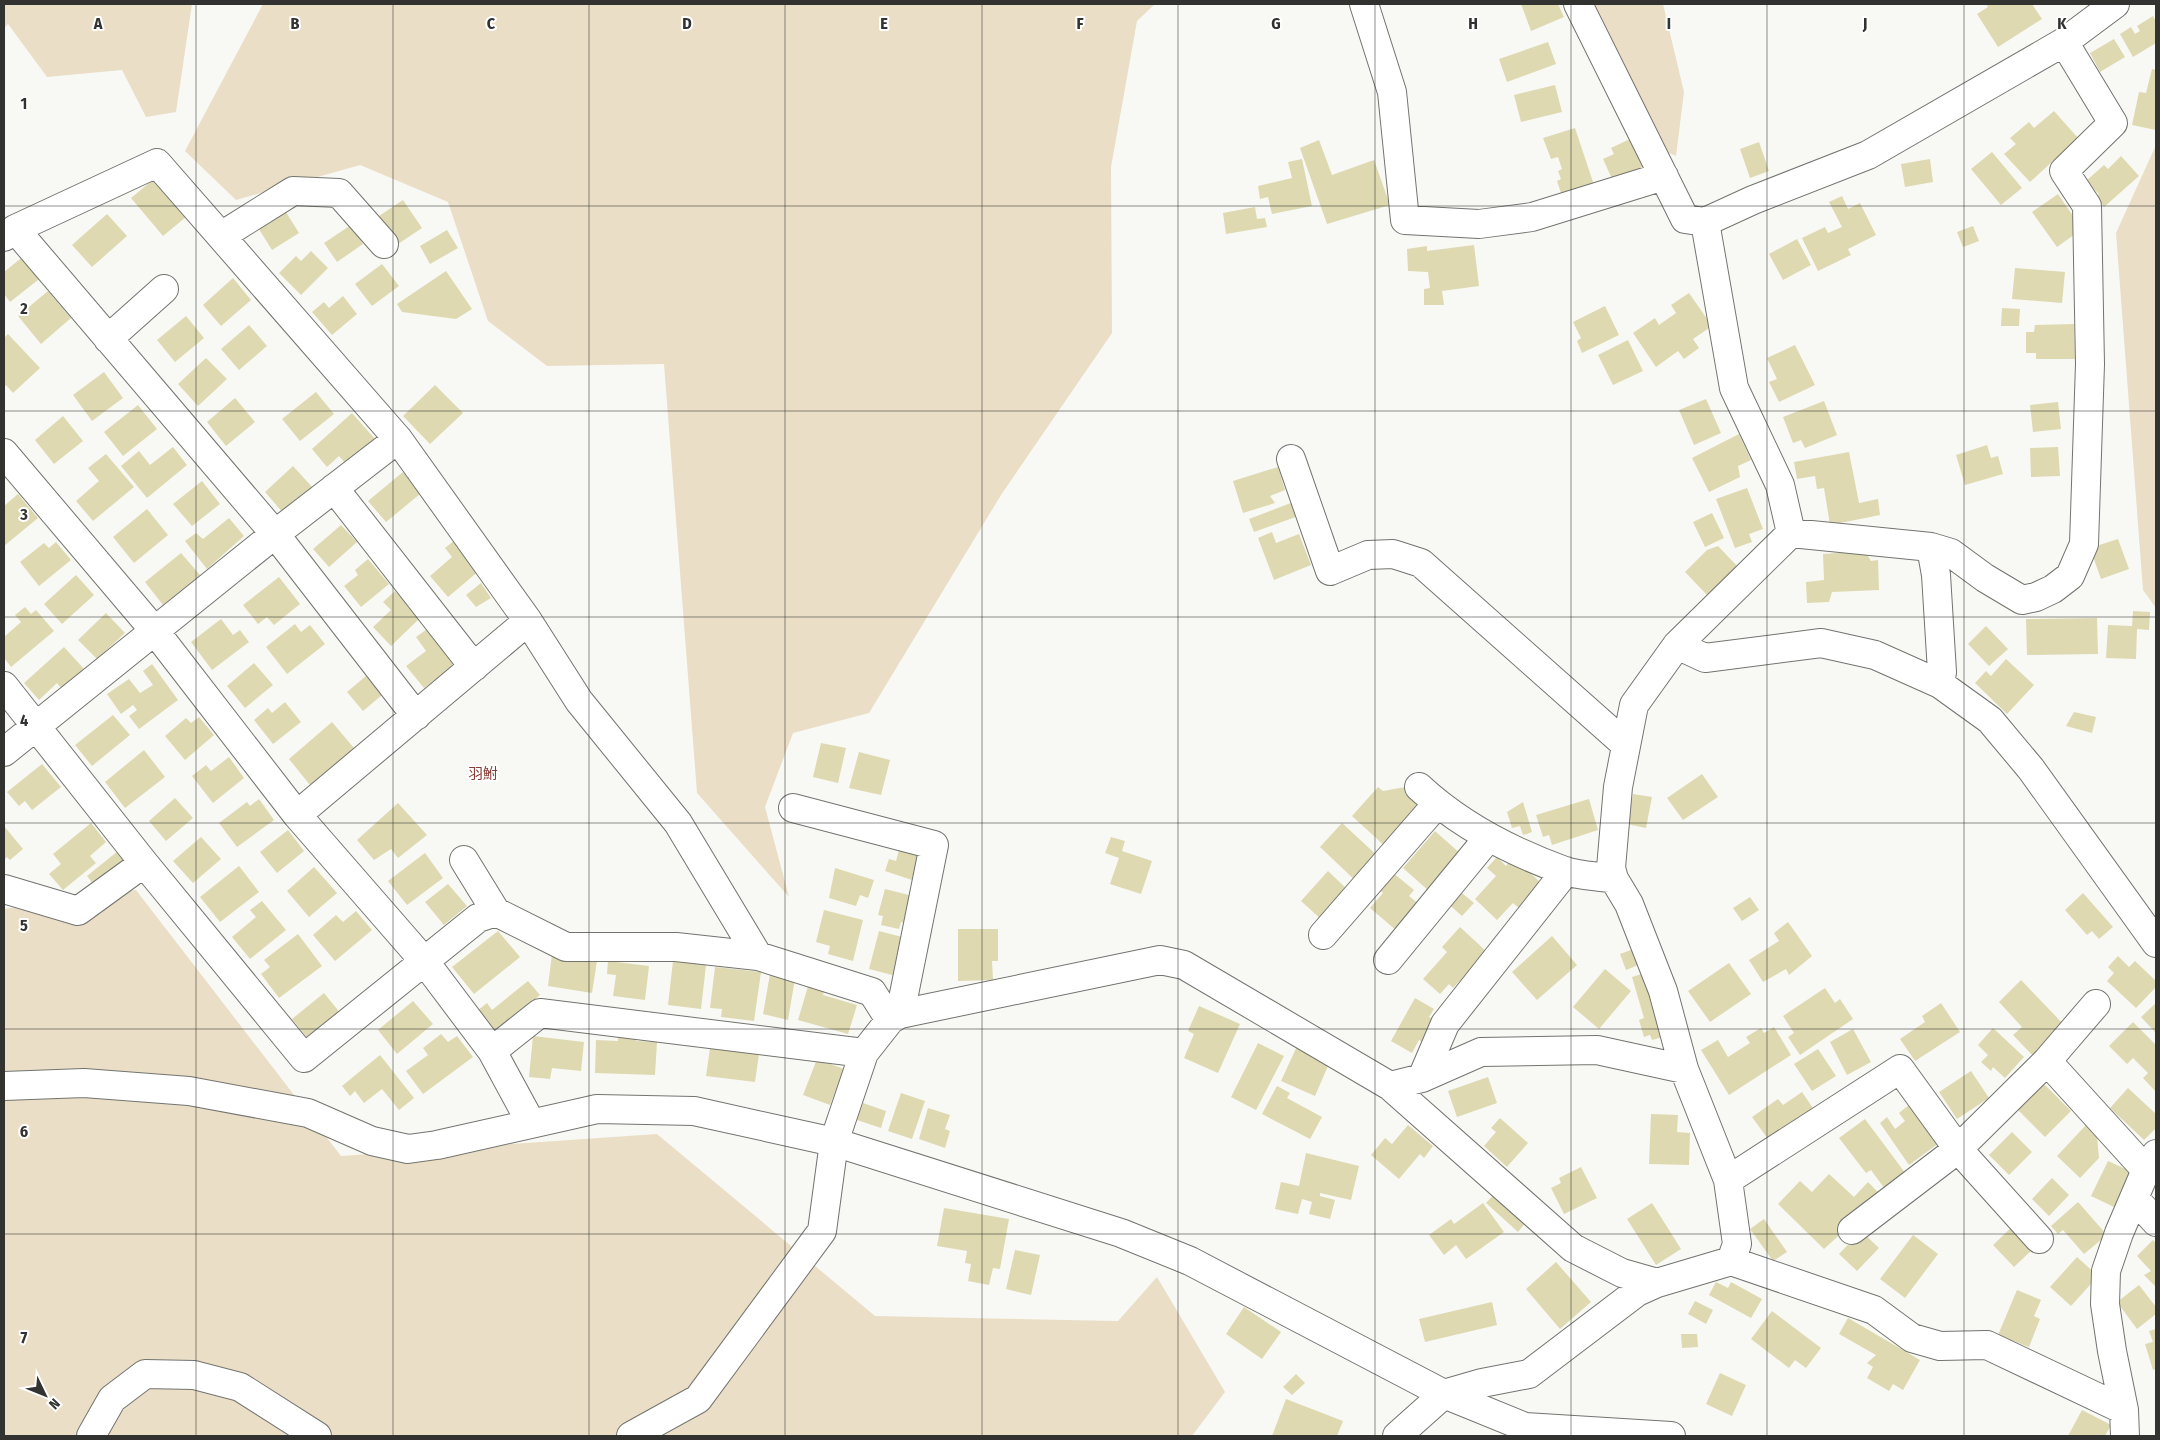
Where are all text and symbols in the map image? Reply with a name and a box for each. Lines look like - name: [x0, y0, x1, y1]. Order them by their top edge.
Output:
- text: A: [93, 14, 103, 33]
- text: B: [291, 14, 300, 33]
- text: C: [487, 14, 496, 33]
- text: D: [682, 14, 692, 33]
- text: E: [880, 14, 888, 33]
- text: F: [1076, 14, 1084, 33]
- text: G: [1271, 14, 1281, 33]
- text: H: [1468, 14, 1478, 33]
- text: I: [1667, 14, 1671, 33]
- text: J: [1862, 14, 1867, 33]
- text: K: [2057, 14, 2067, 33]
- text: 1: [21, 94, 27, 113]
- text: 2: [19, 299, 28, 318]
- text: 3: [19, 505, 28, 524]
- text: 4: [20, 711, 28, 730]
- district label: 羽鮒: [468, 765, 498, 783]
- text: 5: [20, 916, 28, 935]
- text: 6: [20, 1122, 28, 1141]
- text: 7: [21, 1328, 28, 1347]
- north arrow: [20, 1370, 70, 1420]
- text: N: [45, 1395, 63, 1412]

